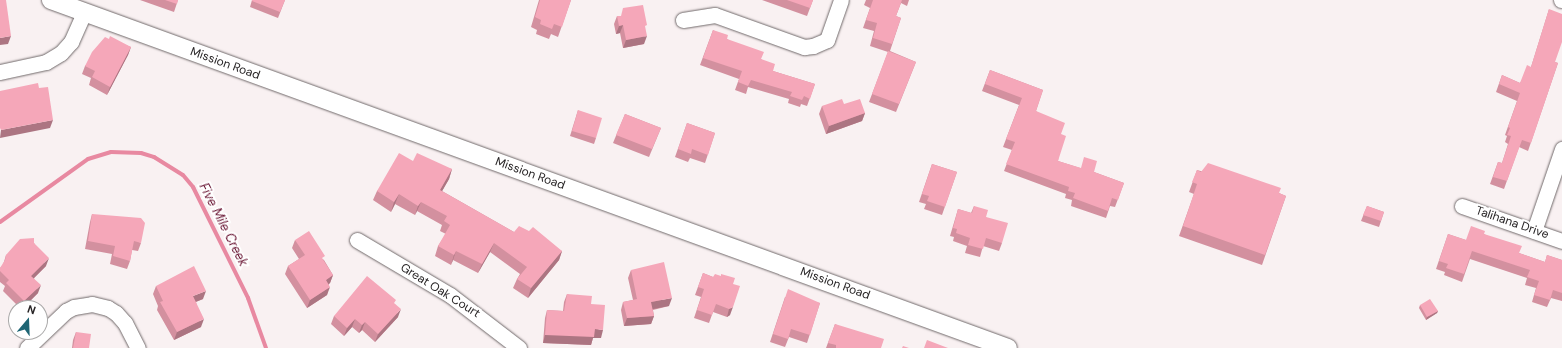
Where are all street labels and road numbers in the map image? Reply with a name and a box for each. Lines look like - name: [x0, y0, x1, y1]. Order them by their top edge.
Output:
- street label: Mission Road: [188, 45, 262, 83]
- street label: Mission Road: [493, 155, 567, 193]
- street label: Talihana Drive: [1474, 204, 1550, 242]
- street label: Great Oak Court: [398, 261, 482, 321]
- street label: Mission Road: [798, 265, 872, 303]

